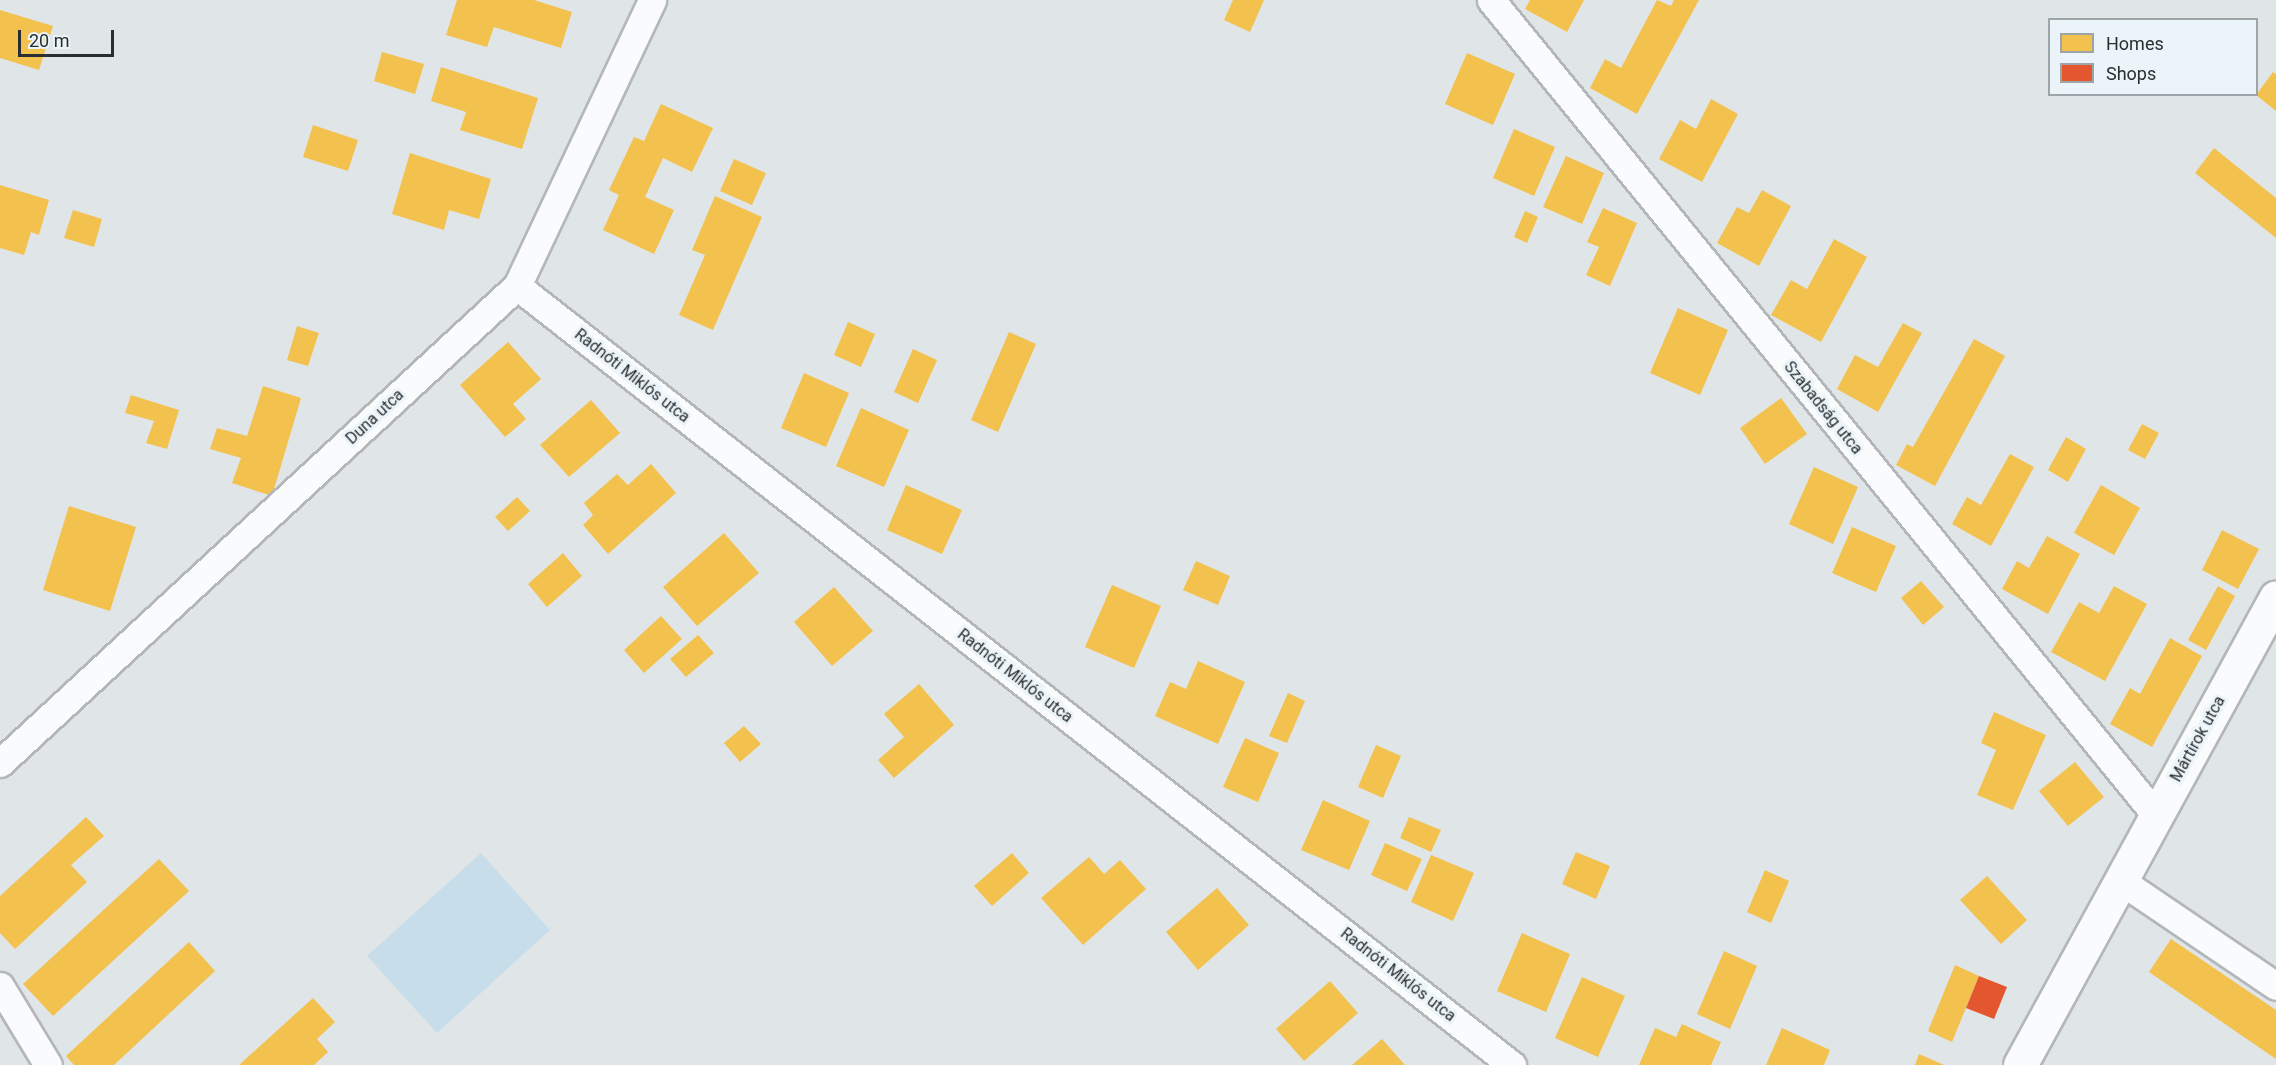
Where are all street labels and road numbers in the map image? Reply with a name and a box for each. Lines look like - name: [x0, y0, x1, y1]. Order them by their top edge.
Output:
- street label: Radnóti Miklós utca: [571, 325, 693, 427]
- street label: Szabadság utca: [1780, 358, 1866, 458]
- street label: Duna utca: [342, 385, 408, 449]
- street label: Radnóti Miklós utca: [954, 625, 1076, 727]
- street label: Mártírok utca: [2167, 693, 2229, 785]
- street label: Radnóti Miklós utca: [1337, 924, 1459, 1026]

